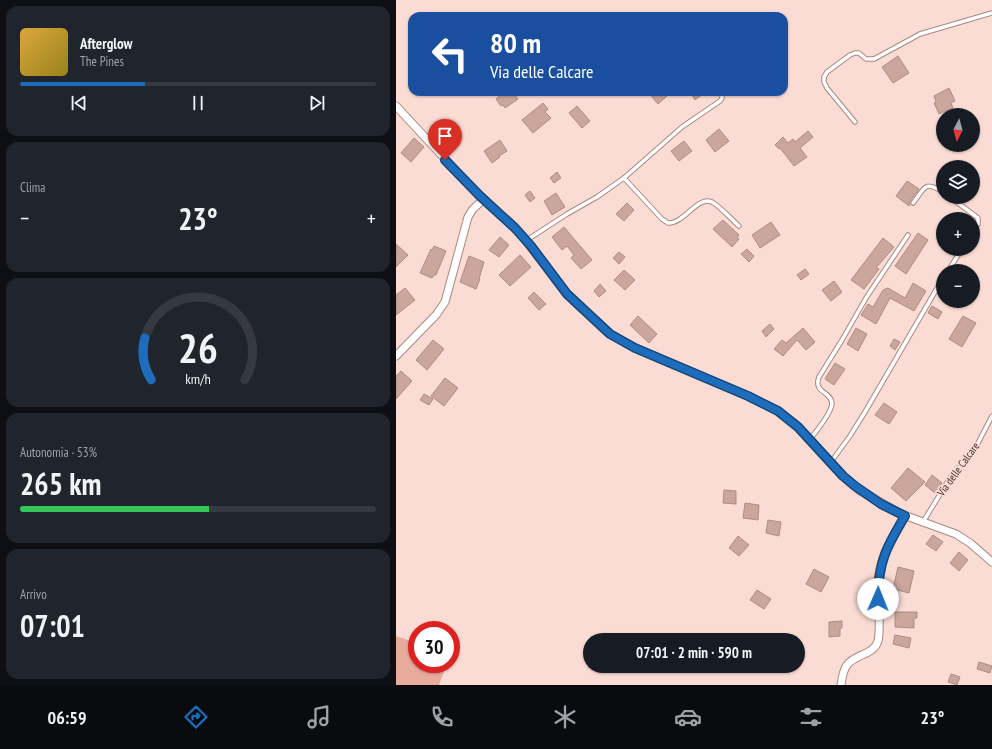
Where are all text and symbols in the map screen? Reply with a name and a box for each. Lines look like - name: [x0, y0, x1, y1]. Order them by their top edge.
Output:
- text: 80 m: [490, 24, 541, 61]
- icon: left: [424, 28, 476, 80]
- text: Afterglow: [80, 34, 132, 53]
- text: The Pines: [80, 53, 124, 70]
- text: Via delle Calcare: [490, 60, 594, 83]
- icon: previous: [68, 92, 90, 114]
- icon: pause: [187, 92, 209, 114]
- icon: next: [306, 92, 328, 114]
- north arrow: [936, 108, 980, 152]
- map controls: [936, 108, 980, 308]
- pin: [428, 119, 462, 160]
- icon: arrive: [434, 125, 456, 147]
- button: layers: [936, 160, 980, 204]
- text: Clima: [20, 179, 45, 196]
- text: 23°: [178, 199, 218, 238]
- text: −: [20, 204, 29, 232]
- text: +: [367, 204, 376, 232]
- button: +: [936, 212, 980, 256]
- button: −: [936, 264, 980, 308]
- text: 26: [178, 321, 218, 374]
- text: km/h: [185, 369, 211, 388]
- street label: Via delle Calcare: [933, 439, 983, 500]
- text: Autonomia · 53%: [20, 444, 97, 461]
- text: 265 km: [20, 464, 101, 503]
- position arrow: [857, 578, 899, 620]
- text: Arrivo: [20, 586, 47, 603]
- text: 07:01: [20, 606, 85, 645]
- speed limit sign: 30: [408, 621, 460, 673]
- text: 07:01 · 2 min · 590 m: [636, 643, 752, 662]
- icon: directions: [182, 703, 210, 731]
- icon: music: [305, 703, 333, 731]
- icon: phone: [428, 703, 456, 731]
- icon: climate: [551, 703, 579, 731]
- icon: car: [674, 703, 702, 731]
- icon: filters: [797, 703, 825, 731]
- text: 06:59: [48, 706, 87, 729]
- text: 23°: [921, 706, 944, 729]

